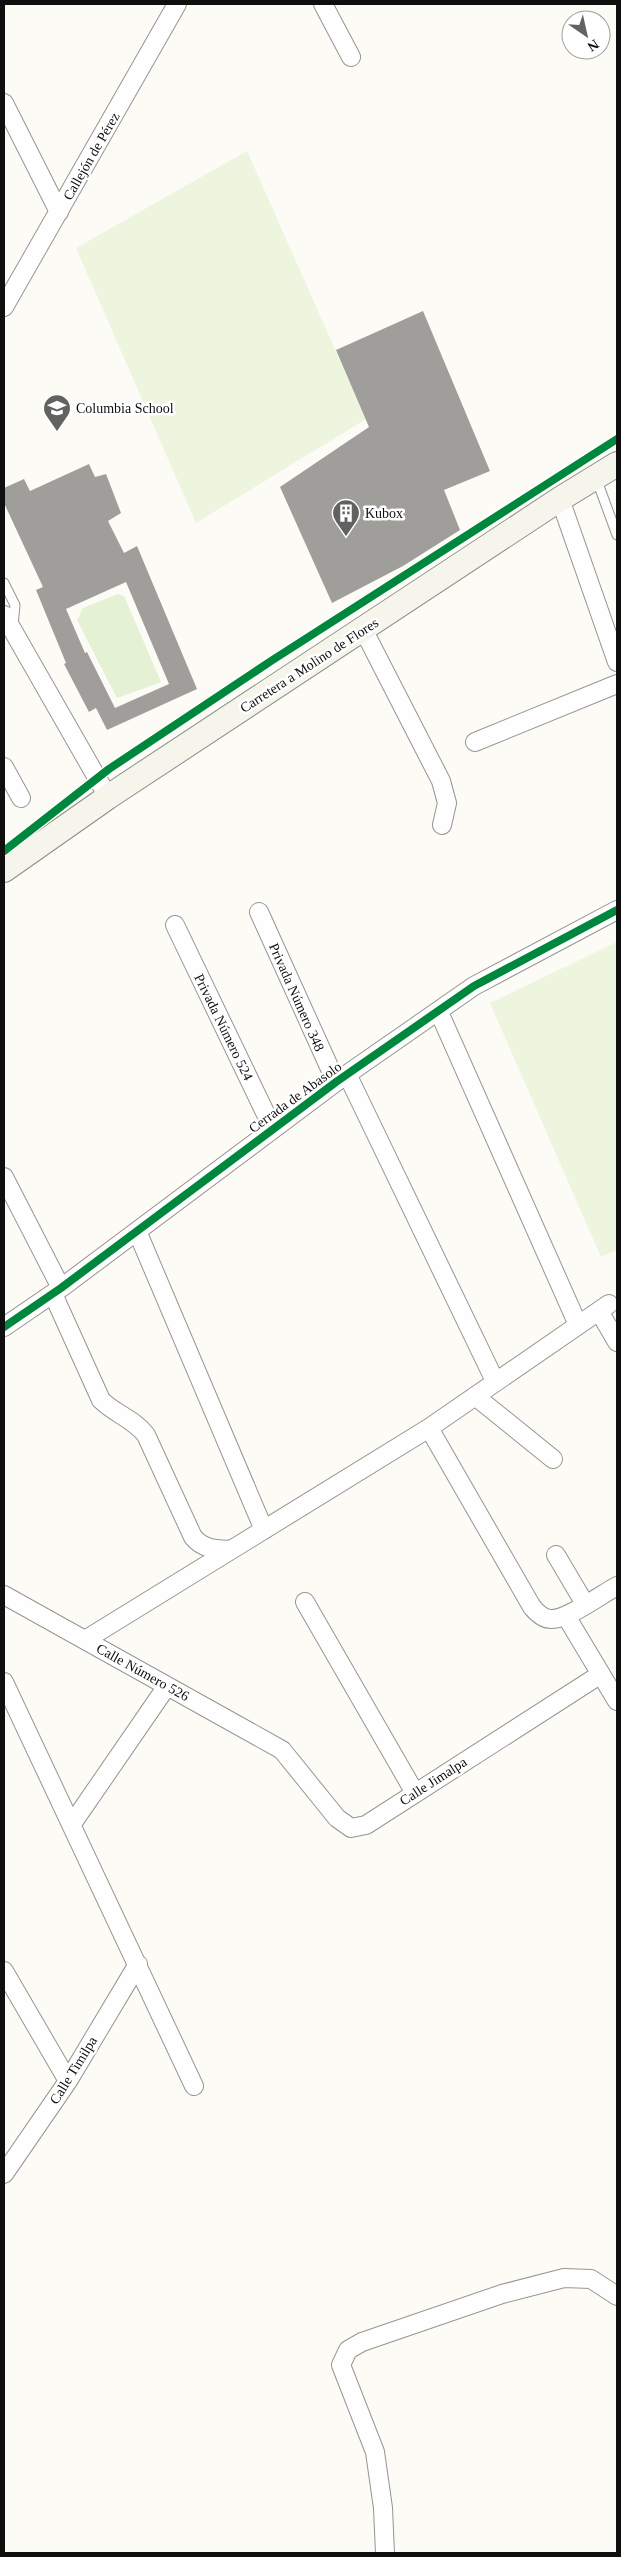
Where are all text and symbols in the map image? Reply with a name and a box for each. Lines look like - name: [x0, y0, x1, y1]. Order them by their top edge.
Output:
- north arrow: [561, 10, 611, 60]
- text: N: [585, 36, 601, 54]
- street label: Callejón de Pérez: [60, 110, 123, 203]
- school or university icon: Columbia School: [42, 393, 72, 432]
- place label: Columbia School: [76, 401, 174, 416]
- building icon: Kubox: [331, 498, 361, 537]
- place label: Kubox: [365, 506, 403, 521]
- street label: Carretera a Molino de Flores: [237, 615, 381, 716]
- street label: Privada Número 348: [266, 941, 327, 1054]
- street label: Privada Número 524: [191, 972, 256, 1083]
- street label: Cerrada de Abasolo: [246, 1059, 344, 1136]
- street label: Calle Número 526: [94, 1641, 192, 1704]
- street label: Calle Jimalpa: [397, 1754, 470, 1809]
- street label: Calle Timilpa: [47, 2033, 101, 2107]

